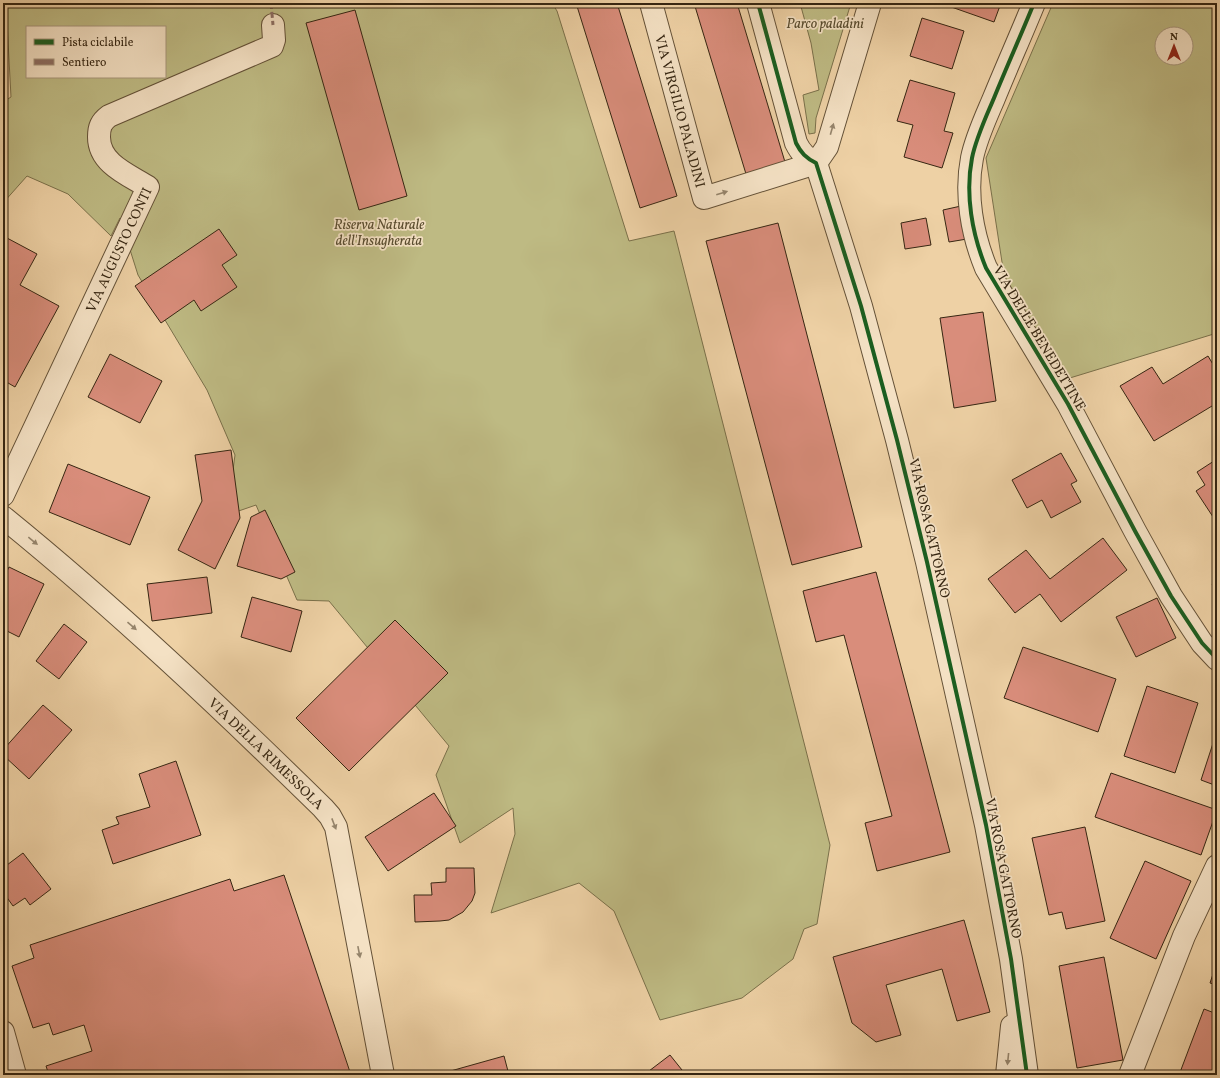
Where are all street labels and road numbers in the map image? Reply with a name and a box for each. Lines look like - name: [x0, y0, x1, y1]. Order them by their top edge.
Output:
- street label: VIA VIRGILIO PALADINI: [649, 33, 709, 190]
- street label: VIA AUGUSTO CONTI: [82, 185, 157, 316]
- street label: VIA DELLE BENEDETTINE: [988, 262, 1090, 415]
- street label: VIA ROSA GATTORNO: [903, 457, 954, 600]
- street label: VIA DELLA RIMESSOLA: [203, 694, 327, 815]
- street label: VIA ROSA GATTORNO: [980, 796, 1025, 940]

